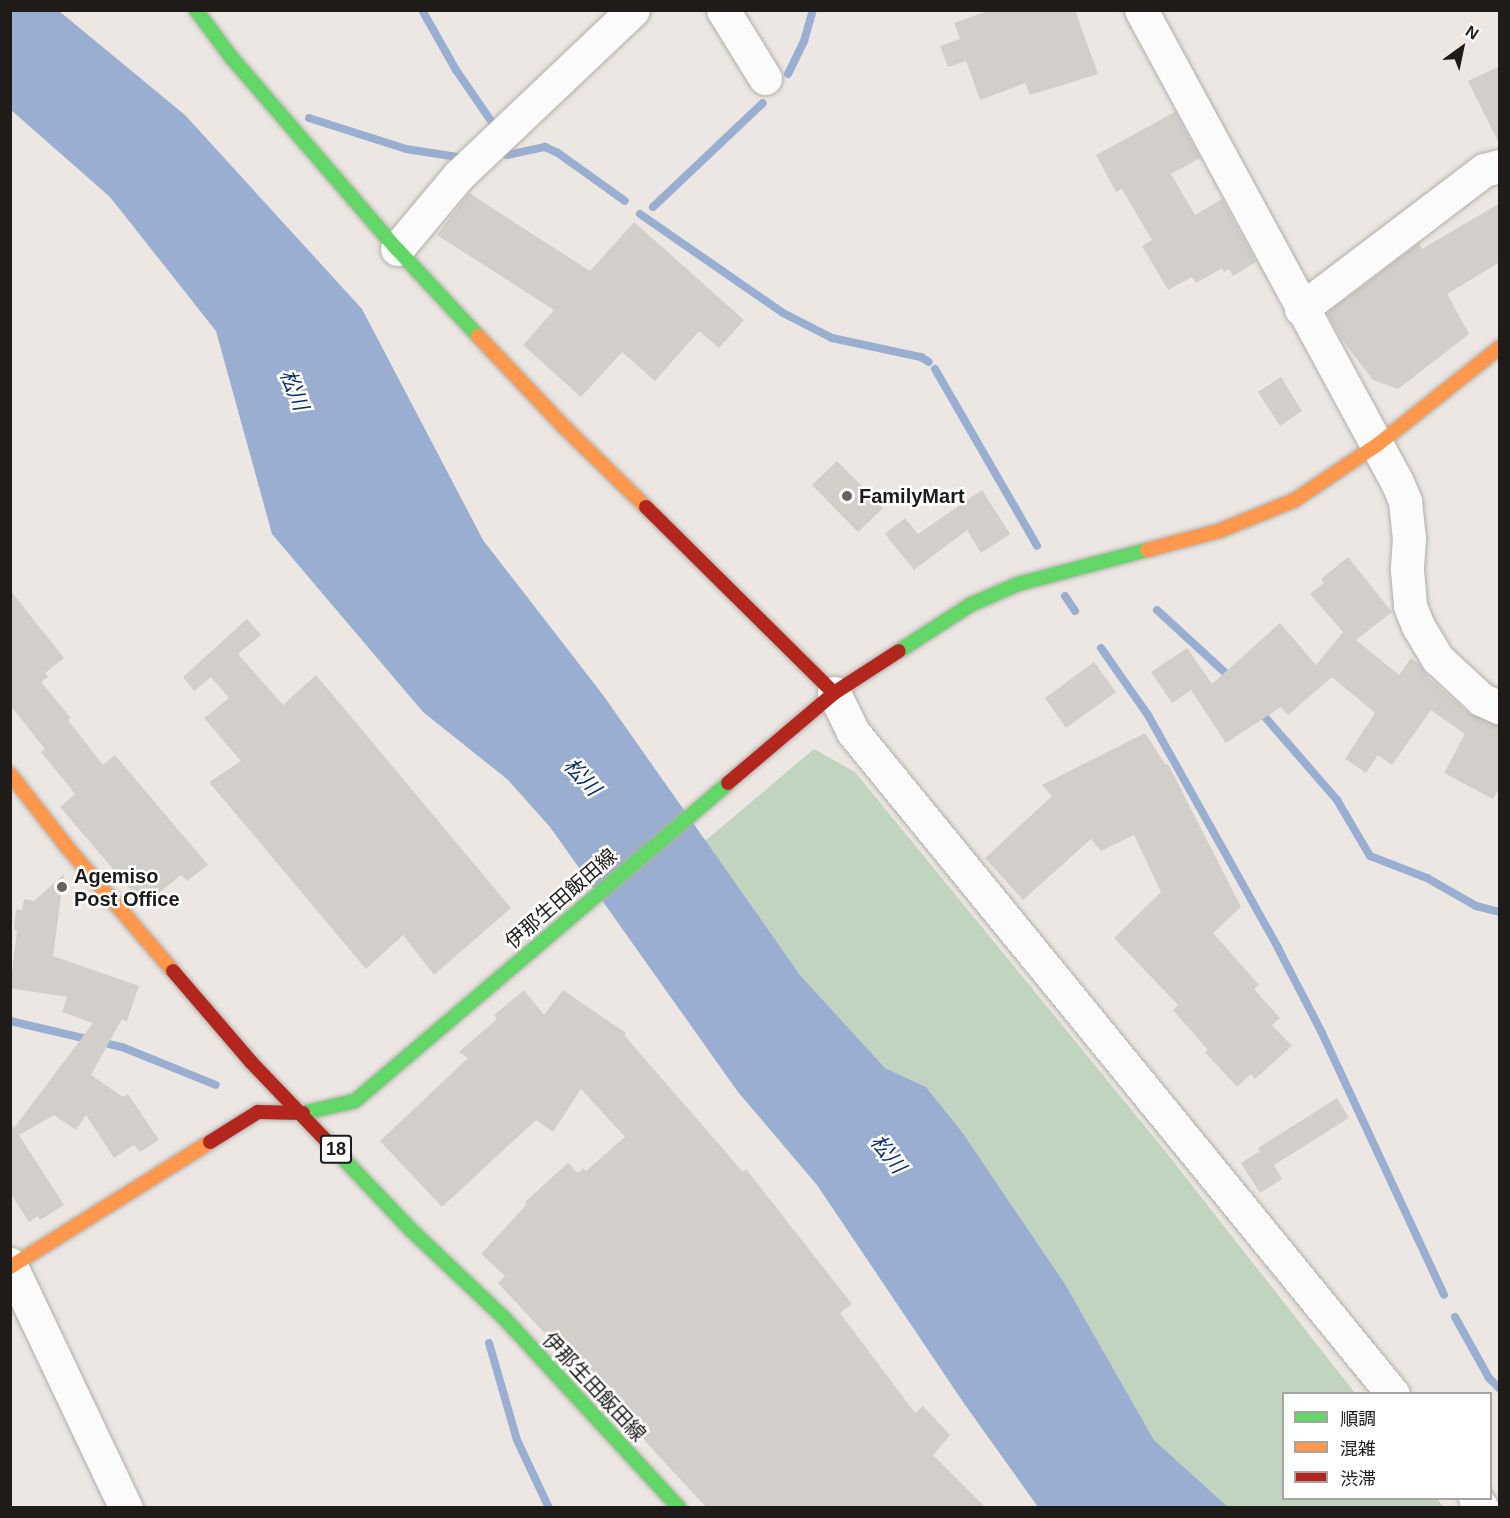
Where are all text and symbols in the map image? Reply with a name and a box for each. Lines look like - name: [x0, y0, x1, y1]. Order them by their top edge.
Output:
- north arrow: [1432, 18, 1492, 78]
- text: N: [1463, 22, 1482, 43]
- water label: 松川: [274, 366, 314, 414]
- place label: FamilyMart: [859, 484, 965, 508]
- marker: FamilyMart: [840, 489, 854, 503]
- water label: 松川: [558, 753, 606, 801]
- street label: 伊那生田飯田線: [500, 844, 622, 954]
- place label: Agemiso Post Office: [74, 864, 180, 911]
- marker: Agemiso Post Office: [55, 880, 69, 894]
- water label: 松川: [865, 1130, 911, 1178]
- road number: 18: [320, 1134, 352, 1164]
- street label: 伊那生田飯田線: [537, 1328, 651, 1446]
- legend: [1282, 1392, 1492, 1500]
- text: 順調: [1340, 1409, 1376, 1429]
- text: 混雑: [1340, 1439, 1376, 1459]
- text: 渋滞: [1340, 1469, 1376, 1489]

